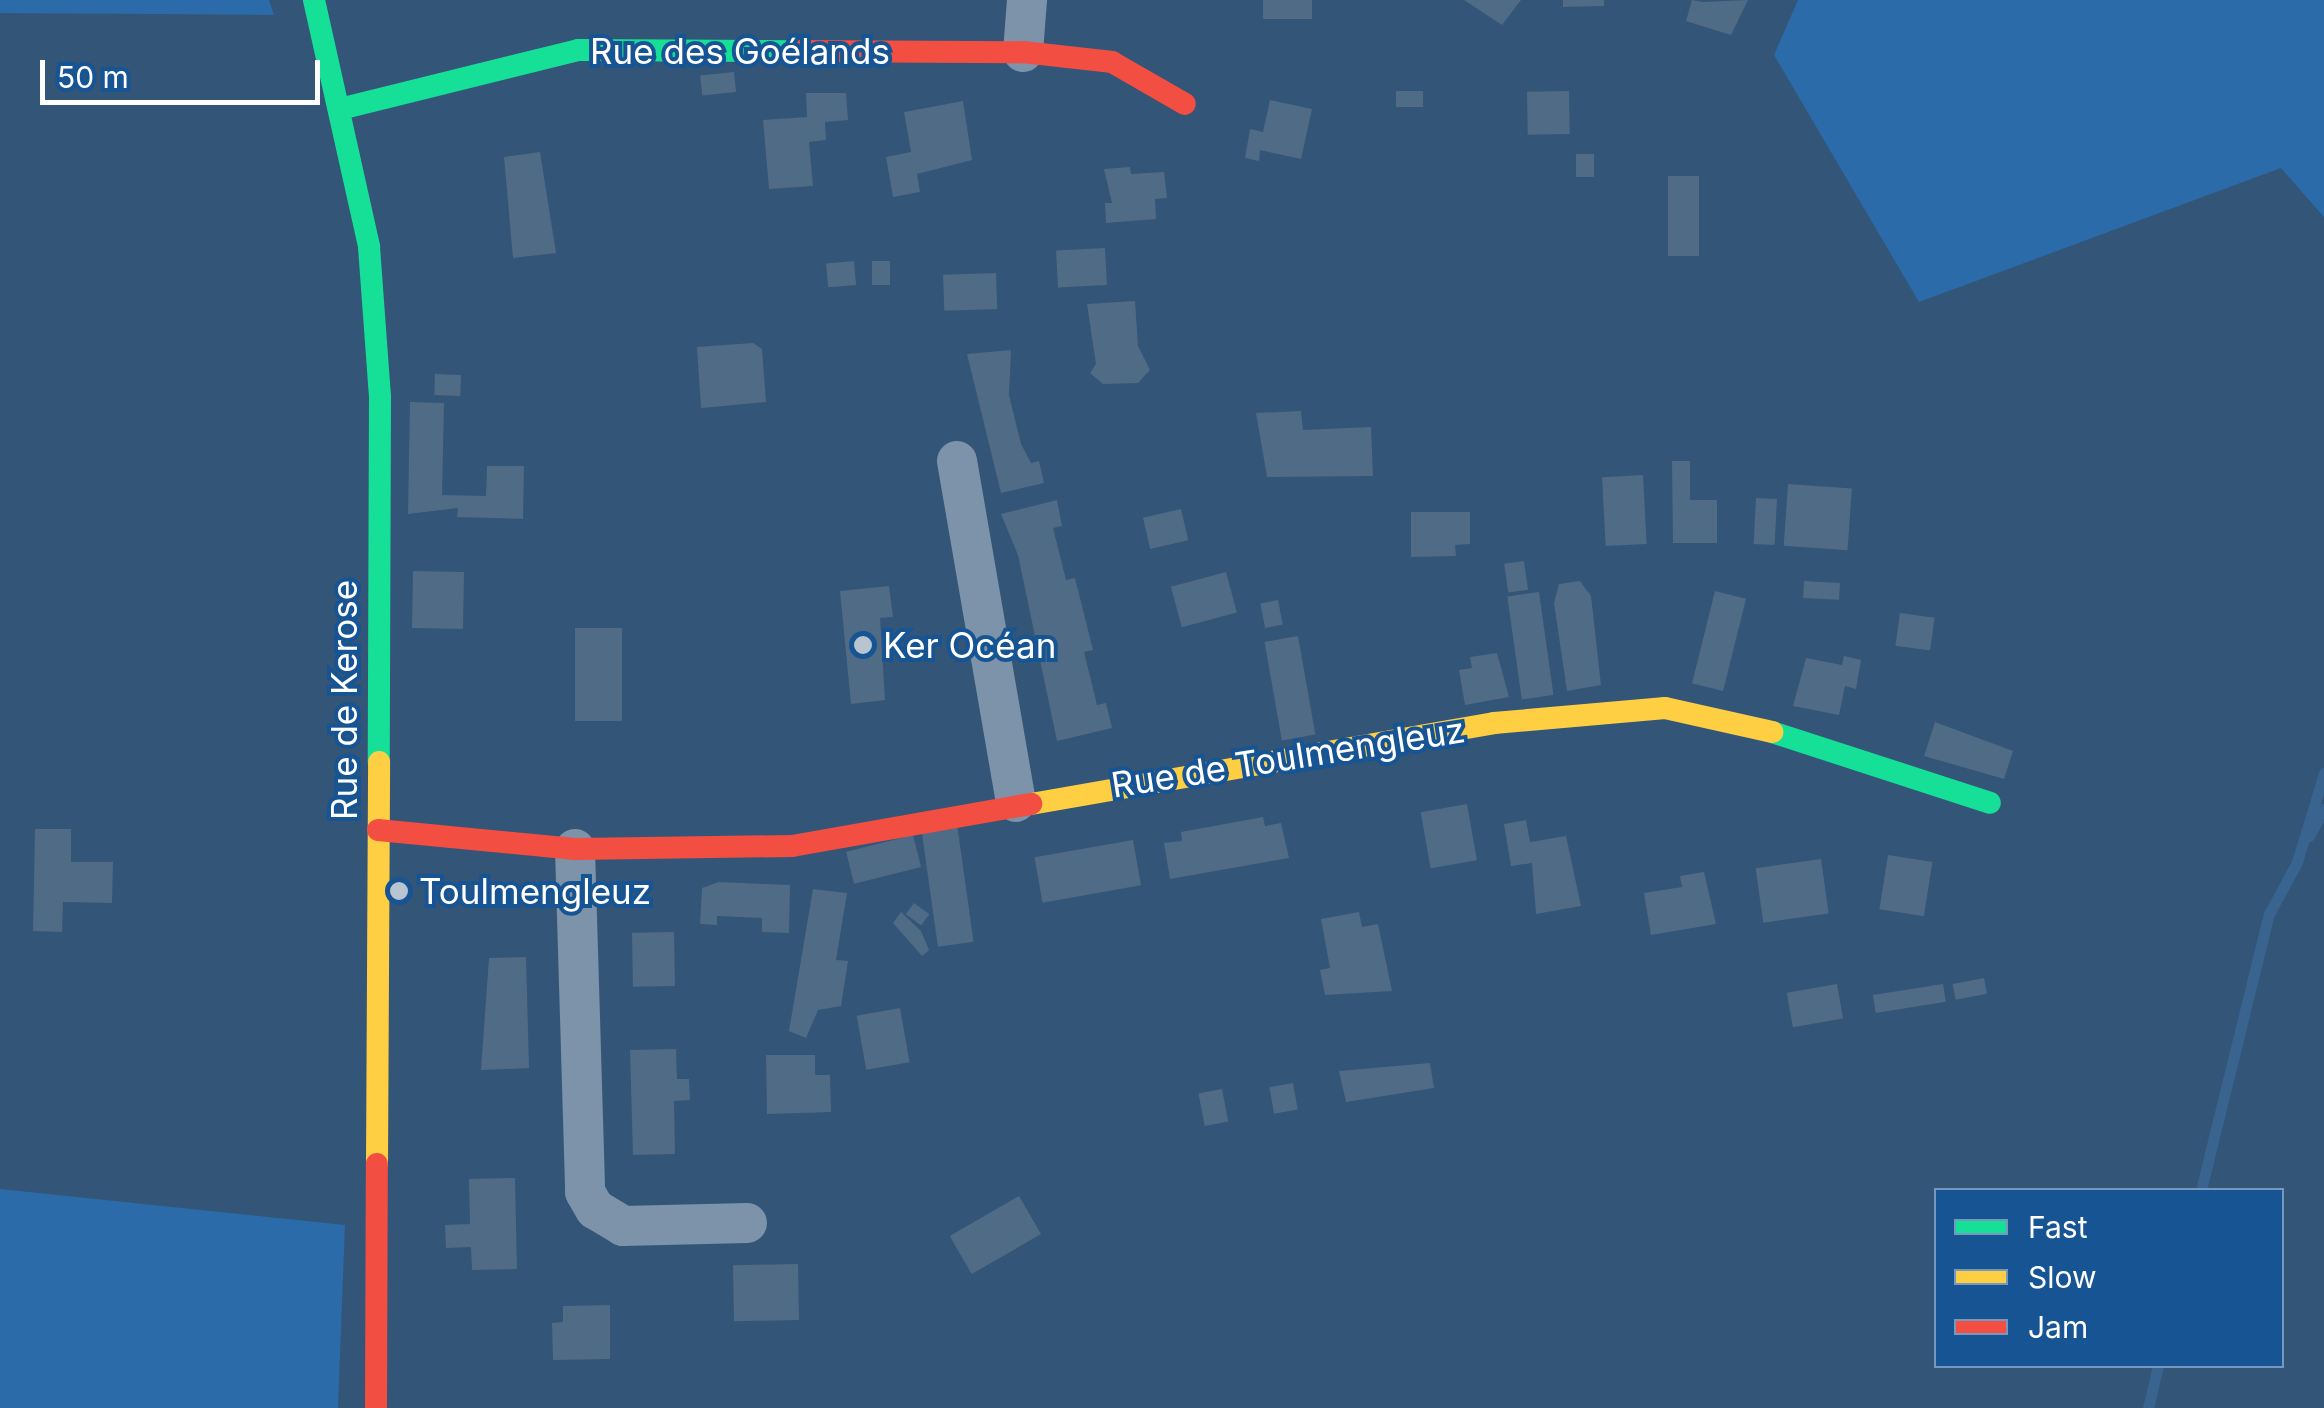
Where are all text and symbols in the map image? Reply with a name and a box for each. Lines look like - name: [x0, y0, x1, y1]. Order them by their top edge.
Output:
- street label: Rue des Goélands: [590, 30, 890, 72]
- scale bar: [45, 40, 325, 102]
- text: 50 m: [57, 59, 129, 95]
- street label: Rue de Kerose: [323, 580, 365, 820]
- place label: Ker Océan: [883, 624, 1056, 666]
- marker: Ker Océan: [852, 634, 874, 656]
- street label: Rue de Toulmengleuz: [1108, 708, 1468, 806]
- place label: Toulmengleuz: [419, 870, 651, 912]
- marker: Toulmengleuz: [388, 880, 410, 902]
- legend: [1934, 1188, 2284, 1368]
- text: Fast: [2028, 1209, 2087, 1245]
- text: Slow: [2028, 1259, 2097, 1295]
- text: Jam: [2028, 1309, 2088, 1345]

